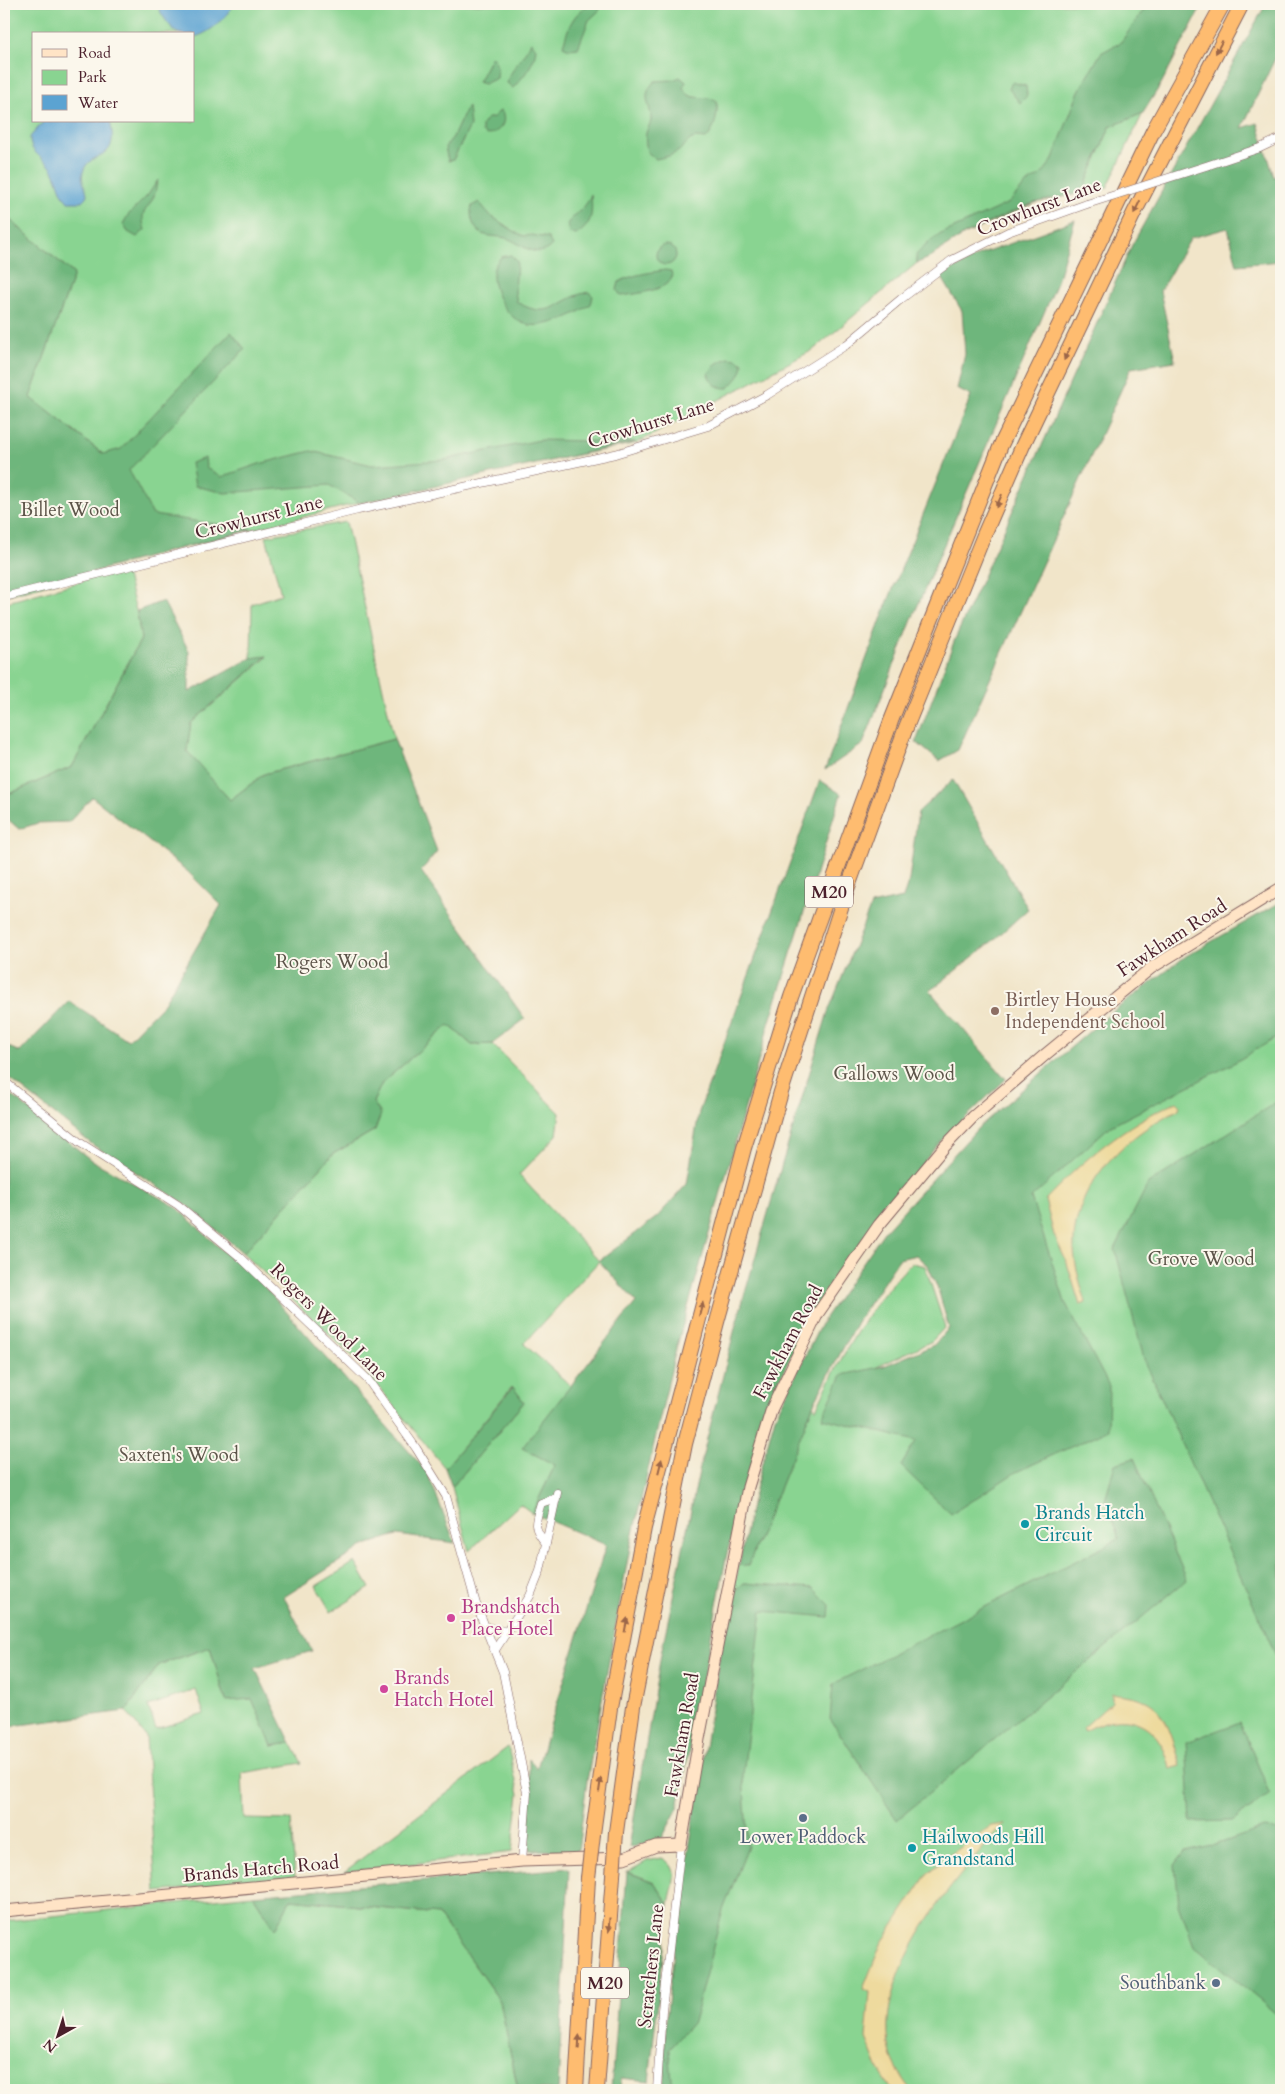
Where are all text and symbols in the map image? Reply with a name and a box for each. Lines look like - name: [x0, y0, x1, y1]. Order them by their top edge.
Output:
- legend: [32, 32, 195, 122]
- one-way arrow: [1215, 40, 1223, 54]
- text: Road: [78, 43, 111, 63]
- text: Park: [78, 67, 107, 87]
- text: Water: [77, 93, 119, 113]
- street label: Crowhurst Lane: [973, 171, 1105, 243]
- one-way arrow: [1133, 200, 1141, 214]
- one-way arrow: [1063, 347, 1071, 361]
- street label: Crowhurst Lane: [584, 391, 718, 455]
- street label: Crowhurst Lane: [192, 488, 326, 546]
- one-way arrow: [994, 494, 1002, 508]
- park label: Billet Wood: [20, 497, 120, 523]
- road number: M20: [805, 876, 853, 908]
- street label: Fawkham Road: [1112, 893, 1232, 983]
- park label: Rogers Wood: [276, 949, 388, 975]
- place label: Birtley House Independent School: [1005, 987, 1165, 1035]
- marker: Birtley House Independent School: [989, 1005, 1001, 1017]
- park label: Gallows Wood: [833, 1061, 955, 1087]
- park label: Grove Wood: [1147, 1246, 1255, 1272]
- street label: Rogers Wood Lane: [264, 1257, 394, 1387]
- street label: Fawkham Road: [747, 1280, 829, 1404]
- one-way arrow: [697, 1301, 705, 1316]
- park label: Saxten's Wood: [119, 1442, 239, 1468]
- one-way arrow: [656, 1459, 664, 1474]
- place label: Brands Hatch Circuit: [1035, 1500, 1145, 1548]
- marker: Brands Hatch Circuit: [1019, 1518, 1031, 1530]
- place label: Brandshatch Place Hotel: [461, 1594, 561, 1642]
- marker: Brandshatch Place Hotel: [445, 1612, 457, 1624]
- one-way arrow: [622, 1617, 630, 1633]
- place label: Brands Hatch Hotel: [394, 1665, 494, 1713]
- street label: Fawkham Road: [658, 1671, 706, 1799]
- marker: Brands Hatch Hotel: [378, 1683, 390, 1695]
- one-way arrow: [596, 1777, 604, 1793]
- marker: Lower Paddock: [797, 1812, 809, 1824]
- place label: Lower Paddock: [740, 1824, 867, 1850]
- place label: Hailwoods Hill Grandstand: [922, 1824, 1045, 1872]
- marker: Hailwoods Hill Grandstand: [906, 1842, 918, 1854]
- street label: Brands Hatch Road: [182, 1849, 340, 1889]
- street label: Scratchers Lane: [632, 1903, 670, 2029]
- one-way arrow: [605, 1917, 613, 1933]
- road number: M20: [581, 1968, 629, 1999]
- place label: Southbank: [1120, 1970, 1207, 1996]
- marker: Southbank: [1210, 1977, 1222, 1989]
- north arrow: [32, 2012, 82, 2062]
- one-way arrow: [575, 2033, 583, 2049]
- text: N: [39, 2035, 61, 2057]

